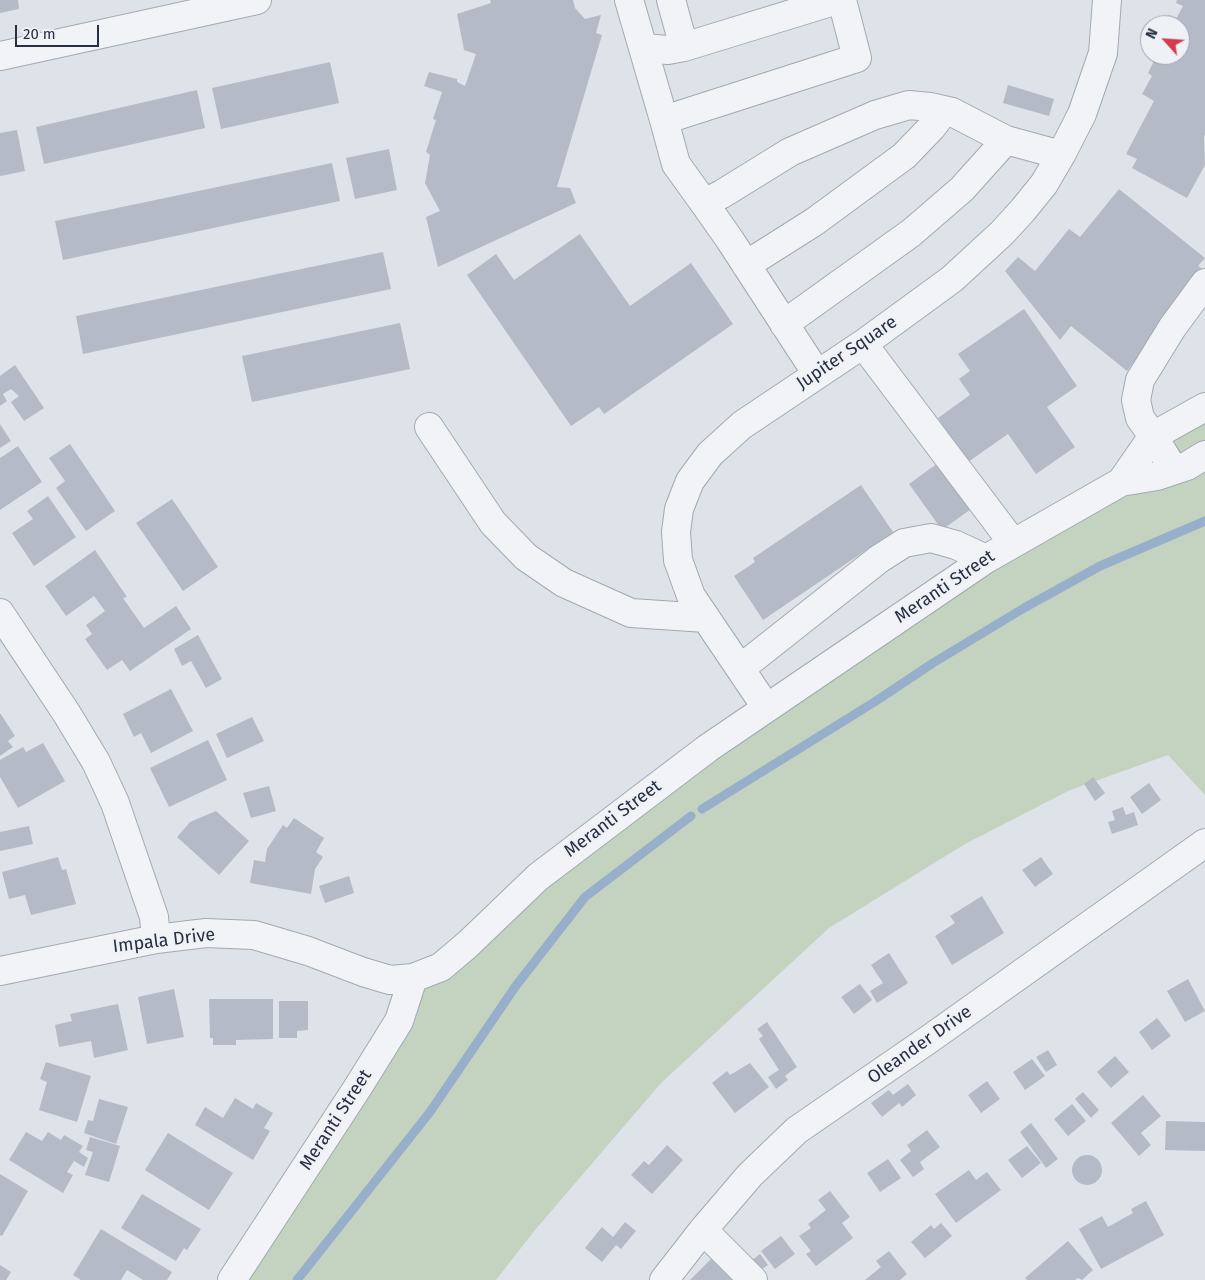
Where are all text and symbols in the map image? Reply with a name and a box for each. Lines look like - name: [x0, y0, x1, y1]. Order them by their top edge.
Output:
- scale bar: [18, 15, 101, 47]
- north arrow: [1140, 15, 1190, 65]
- text: 20 m: [23, 25, 56, 43]
- text: N: [1142, 26, 1162, 42]
- street label: Jupiter Square: [793, 311, 901, 395]
- street label: Meranti Street: [891, 546, 999, 628]
- street label: Meranti Street: [560, 776, 666, 862]
- street label: Impala Drive: [112, 924, 216, 958]
- street label: Oleander Drive: [864, 1001, 976, 1089]
- street label: Meranti Street: [295, 1066, 377, 1174]

